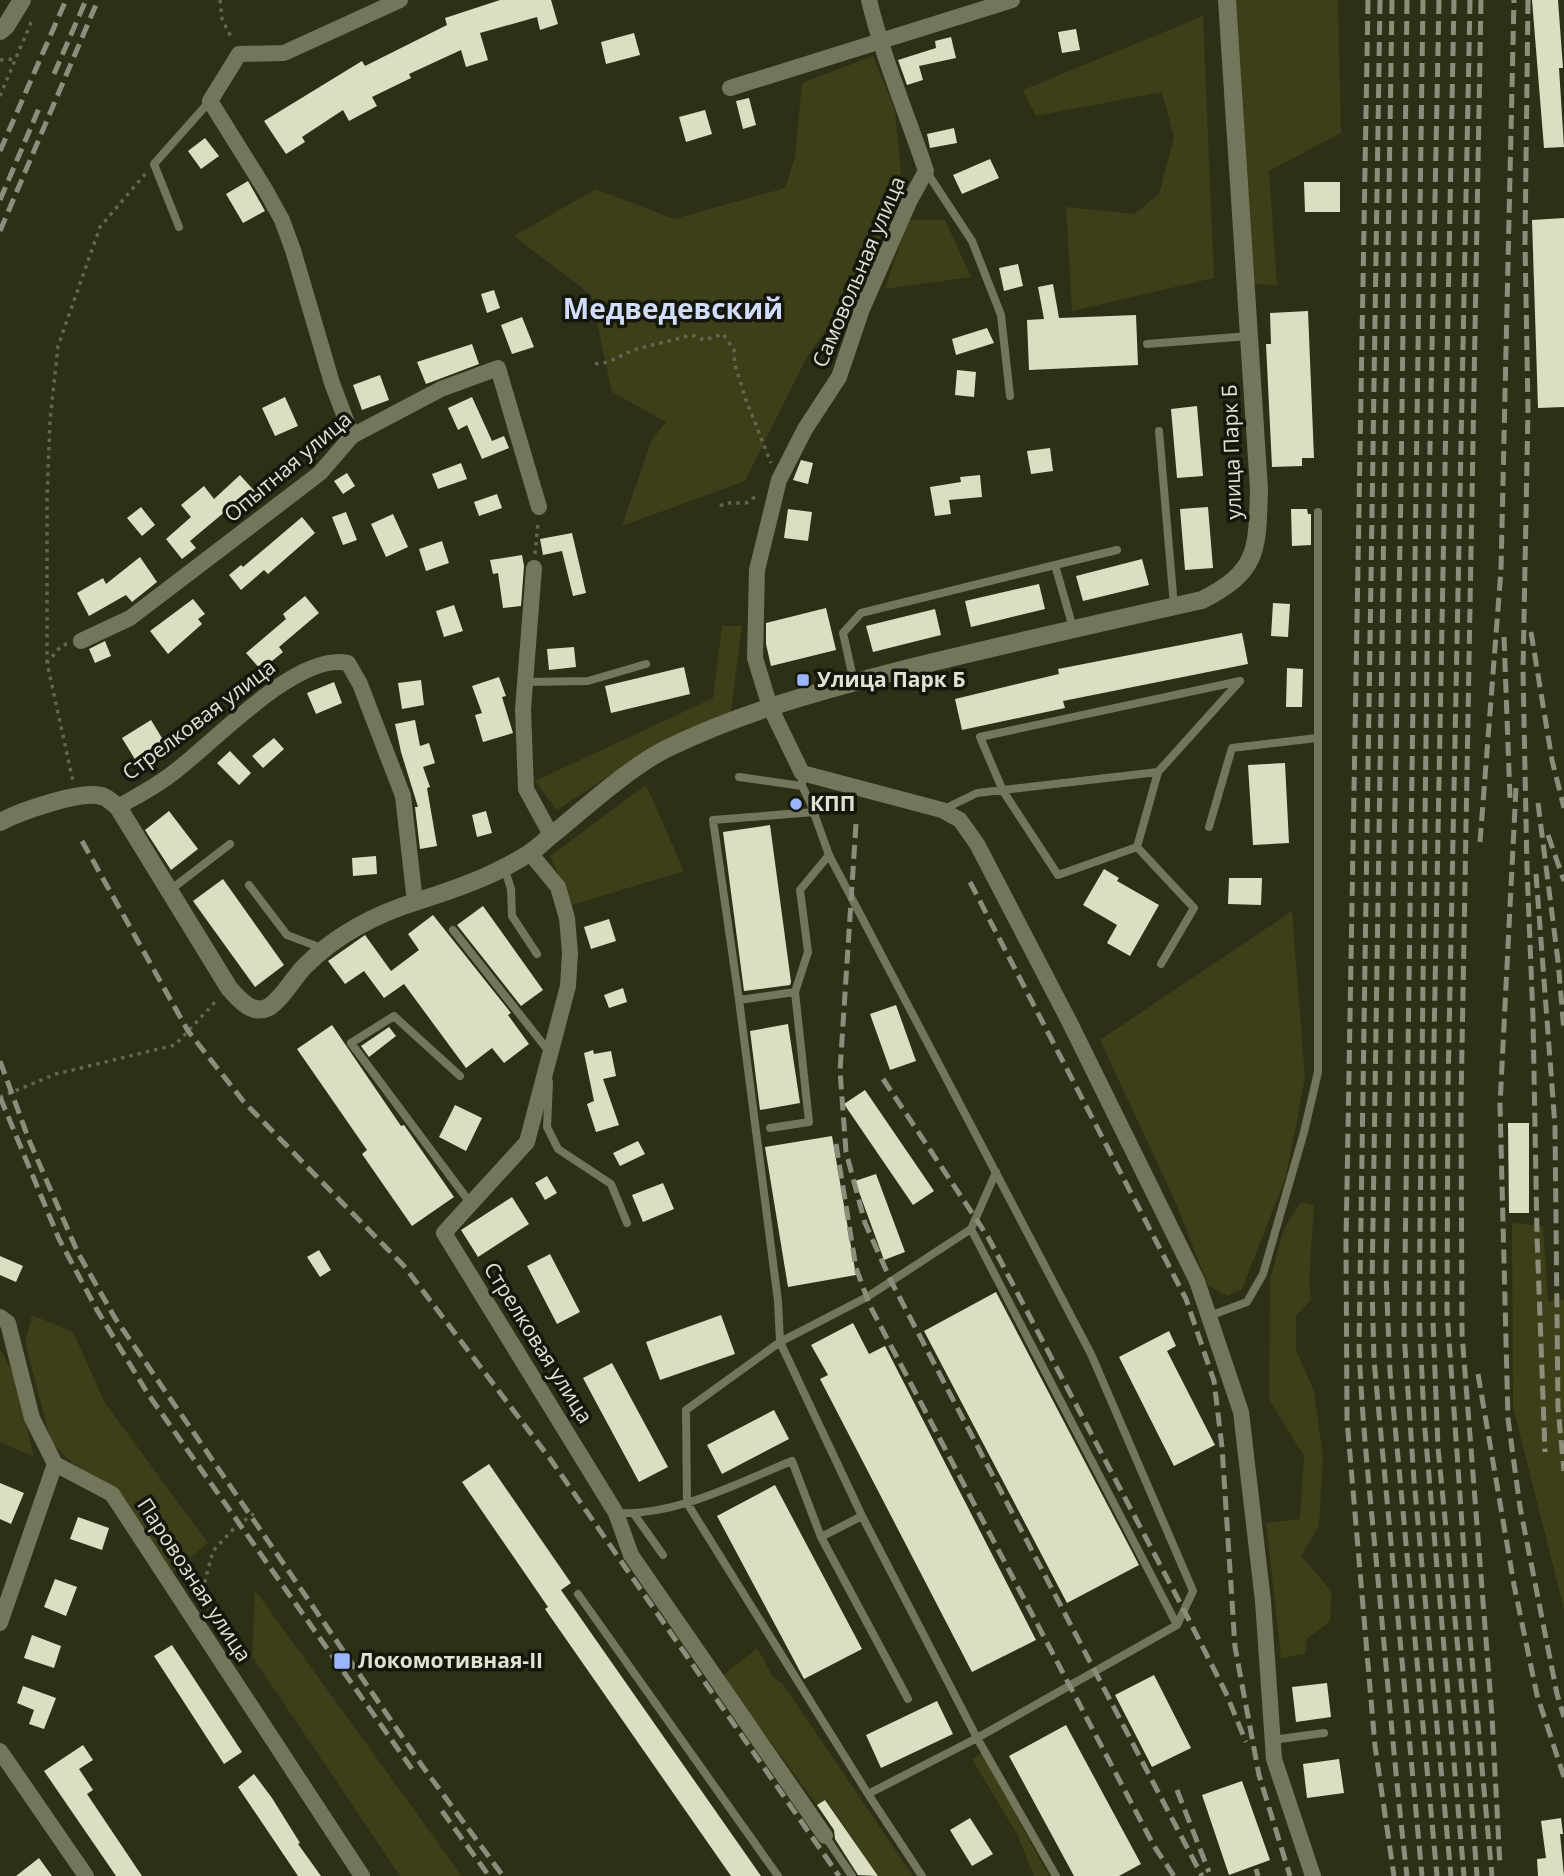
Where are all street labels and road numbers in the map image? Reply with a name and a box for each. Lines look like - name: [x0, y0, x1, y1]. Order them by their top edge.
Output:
- street label: Самовольная улица: [805, 172, 911, 371]
- street label: улица Парк Б: [1215, 384, 1247, 520]
- street label: Опытная улица: [218, 405, 357, 528]
- street label: Стрелковая улица: [116, 652, 281, 786]
- street label: Стрелковая улица: [478, 1257, 600, 1428]
- street label: Паровозная улица: [131, 1492, 258, 1667]

